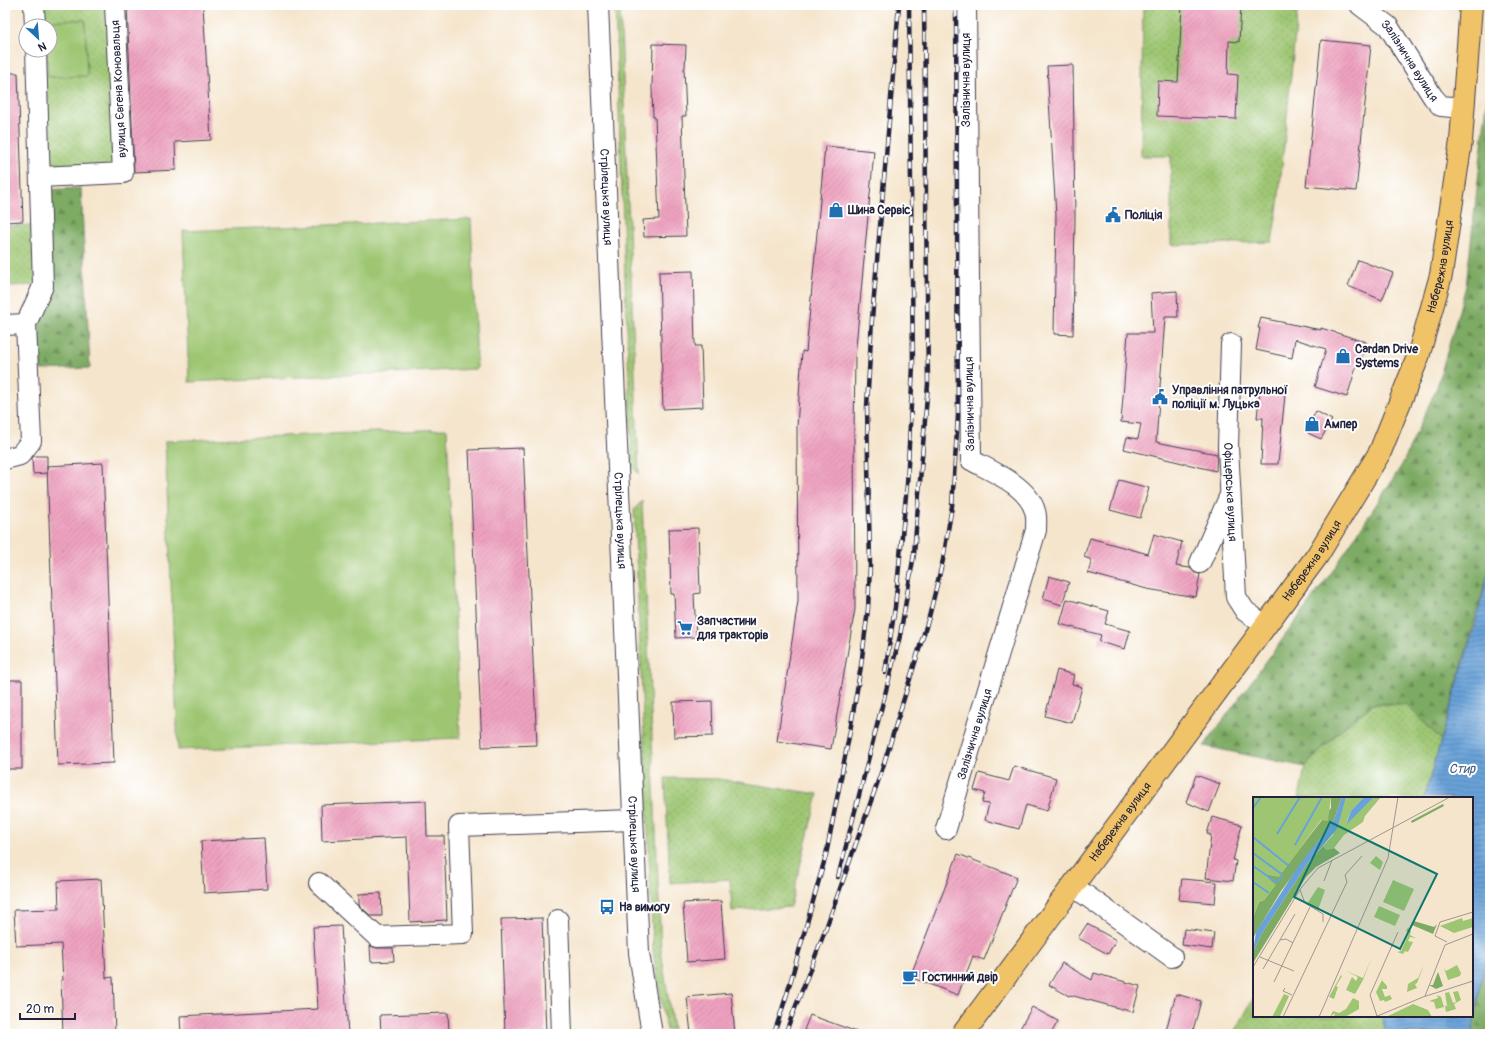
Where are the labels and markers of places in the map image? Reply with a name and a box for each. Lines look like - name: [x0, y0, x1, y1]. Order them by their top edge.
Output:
- shop icon: Шина Сервіс: [827, 201, 845, 219]
- place label: Шина Сервіс: [847, 203, 910, 218]
- public building icon: Поліція: [1104, 206, 1122, 224]
- place label: Поліція: [1125, 208, 1163, 223]
- place label: Cardan Drive Systems: [1355, 342, 1419, 371]
- shop icon: Cardan Drive Systems: [1334, 347, 1352, 365]
- place label: Управління патрульної поліції м. Луцька: [1172, 383, 1288, 412]
- public building icon: Управління патрульної поліції м. Луцька: [1151, 388, 1169, 406]
- shop icon: Ампер: [1303, 415, 1321, 433]
- place label: Ампер: [1324, 417, 1358, 432]
- place label: Запчастини для тракторів: [696, 614, 768, 643]
- supermarket icon: Запчастини для тракторів: [676, 619, 694, 637]
- bus stop icon: На вимогу: [598, 898, 616, 916]
- place label: На вимогу: [619, 900, 670, 915]
- cafe icon: Гостинний двір: [901, 968, 919, 986]
- place label: Гостинний двір: [922, 970, 998, 985]

